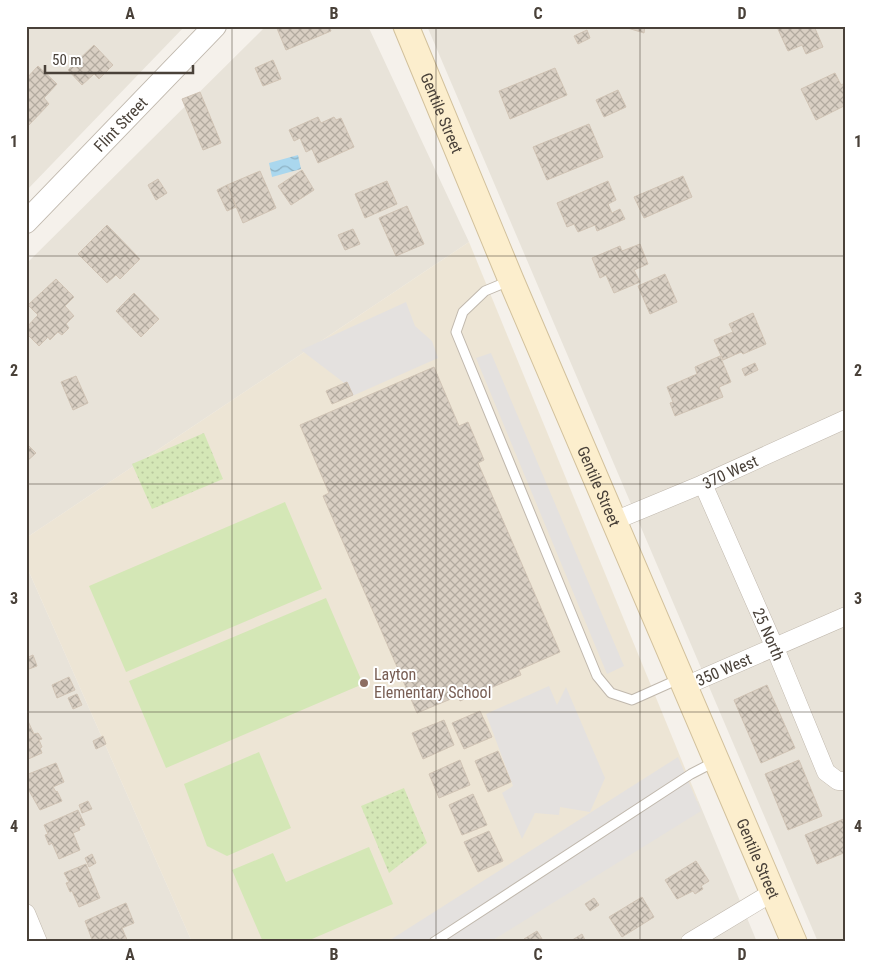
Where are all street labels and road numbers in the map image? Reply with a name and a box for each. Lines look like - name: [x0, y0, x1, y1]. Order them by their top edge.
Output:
- street label: Gentile Street: [417, 70, 467, 156]
- street label: Flint Street: [90, 93, 151, 155]
- street label: Gentile Street: [574, 443, 625, 529]
- street label: 370 West: [699, 451, 761, 493]
- street label: 25 North: [749, 605, 789, 663]
- street label: 350 West: [693, 649, 755, 690]
- street label: Gentile Street: [733, 815, 784, 902]

